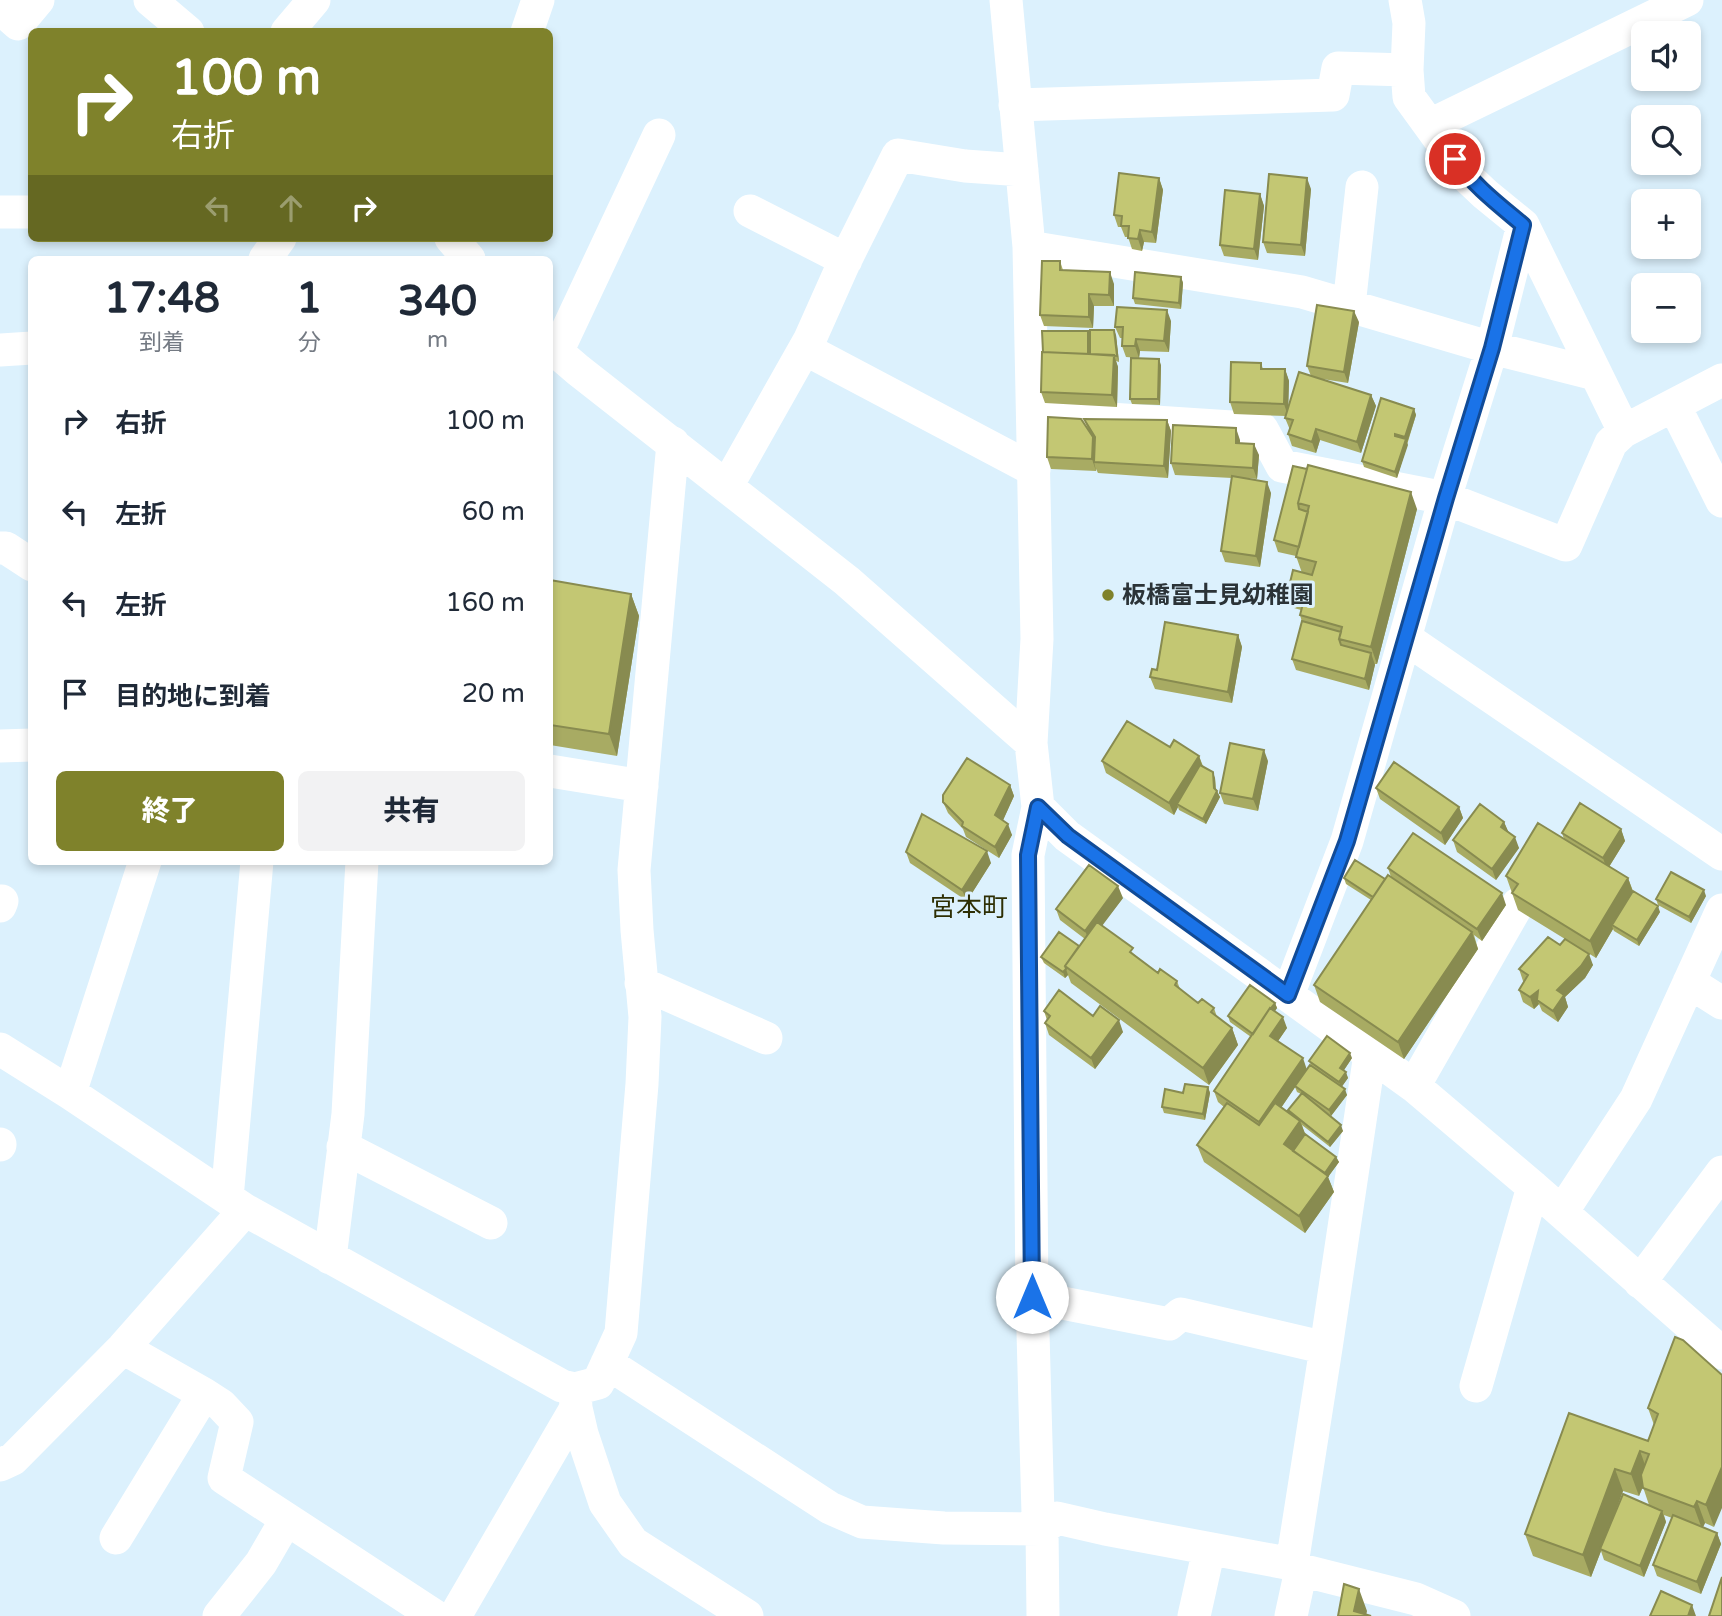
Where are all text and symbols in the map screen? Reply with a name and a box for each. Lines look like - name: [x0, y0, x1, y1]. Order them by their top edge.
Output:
- map controls: [1631, 21, 1701, 343]
- button: sound: [1631, 21, 1701, 91]
- text: 100 m: [171, 49, 321, 108]
- icon: right: [56, 56, 147, 147]
- button: search: [1631, 105, 1701, 175]
- text: 右折: [171, 117, 235, 155]
- pin: [1425, 129, 1485, 189]
- icon: arrive: [1436, 140, 1474, 178]
- icon: left: [199, 189, 237, 227]
- icon: ahead: [272, 189, 310, 227]
- icon: right: [345, 189, 383, 227]
- button: +: [1631, 189, 1701, 259]
- text: 17:48: [104, 273, 220, 324]
- text: 1: [296, 273, 322, 324]
- button: −: [1631, 273, 1701, 343]
- text: 340: [398, 276, 477, 327]
- text: m: [427, 326, 448, 354]
- text: 到着: [139, 329, 185, 357]
- text: 分: [298, 329, 321, 357]
- icon: right: [56, 402, 94, 440]
- text: 100 m: [445, 405, 525, 436]
- text: 右折: [115, 408, 167, 439]
- icon: left: [56, 493, 94, 531]
- text: 60 m: [462, 496, 525, 527]
- text: 左折: [115, 499, 167, 530]
- place label: 板橋富士見幼稚園: [1122, 581, 1314, 610]
- icon: left: [56, 584, 94, 622]
- text: 160 m: [445, 587, 525, 618]
- marker: 板橋富士見幼稚園: [1100, 587, 1116, 603]
- text: 左折: [115, 590, 167, 621]
- icon: arrive: [56, 675, 94, 713]
- text: 20 m: [462, 678, 525, 709]
- text: 目的地に到着: [115, 681, 271, 712]
- button: 終了: [56, 771, 284, 851]
- button: 共有: [298, 771, 525, 851]
- district label: 宮本町: [930, 892, 1008, 923]
- position arrow: [995, 1260, 1069, 1334]

